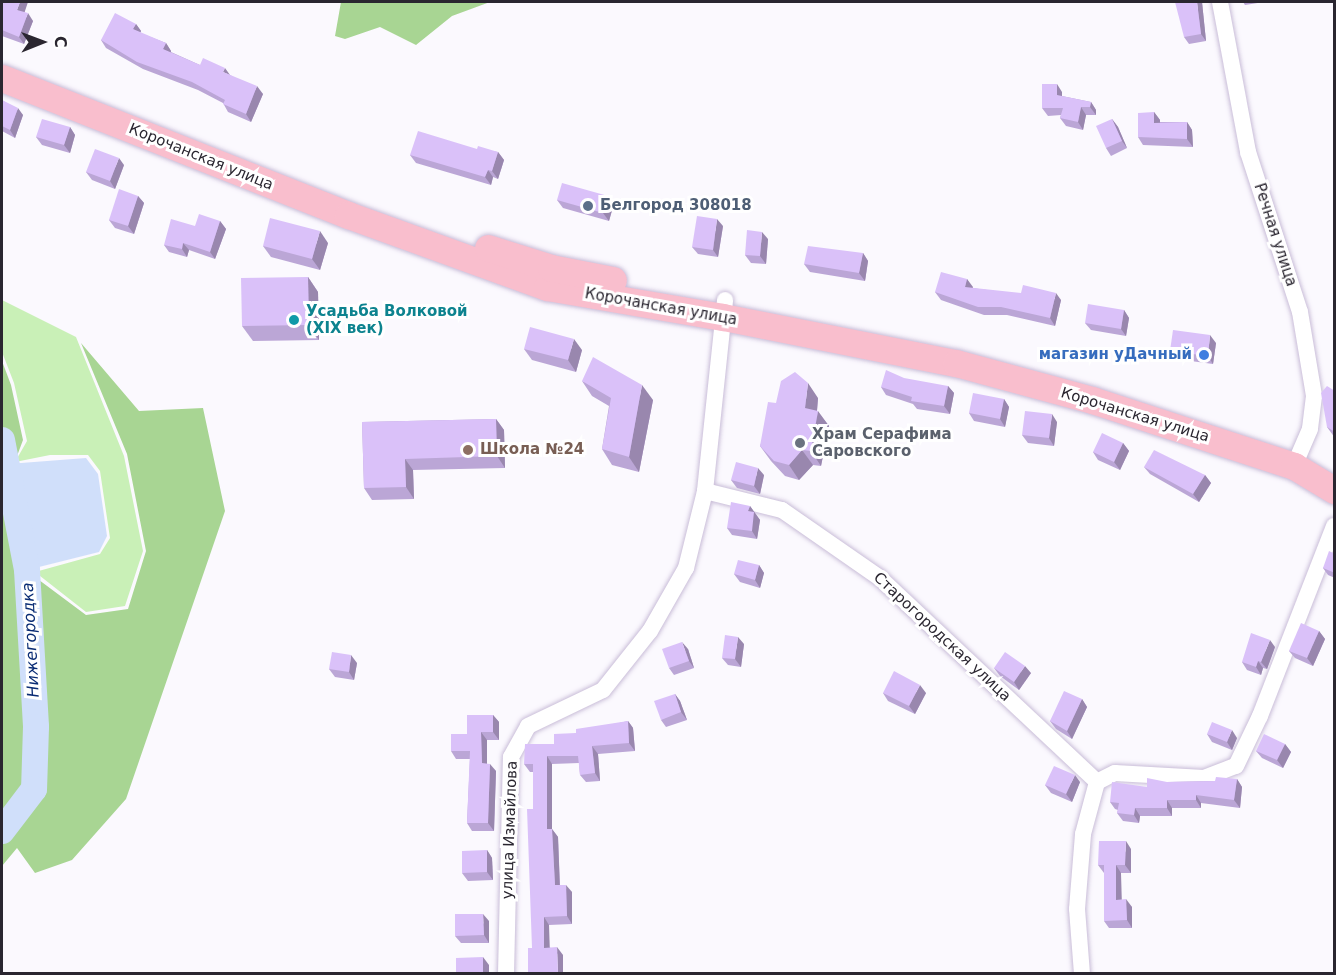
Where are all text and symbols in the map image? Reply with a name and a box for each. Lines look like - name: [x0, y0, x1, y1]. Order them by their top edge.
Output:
- north arrow: [12, 12, 72, 72]
- text: С: [51, 36, 70, 48]
- street label: Корочанская улица: [126, 120, 276, 194]
- street label: Речная улица: [1250, 181, 1300, 289]
- place label: Белгород 308018: [600, 197, 752, 215]
- marker: Белгород 308018: [581, 199, 595, 213]
- street label: Корочанская улица: [583, 285, 739, 329]
- place label: Усадьба Волковой (XIX век): [306, 302, 468, 337]
- marker: Усадьба Волковой (XIX век): [287, 313, 301, 327]
- place label: магазин уДачный: [1039, 346, 1192, 364]
- marker: магазин уДачный: [1197, 348, 1211, 362]
- street label: Корочанская улица: [1059, 384, 1211, 446]
- place label: Храм Серафима Саровского: [812, 425, 952, 460]
- marker: Храм Серафима Саровского: [793, 436, 807, 450]
- place label: Школа №24: [480, 441, 584, 459]
- marker: Школа №24: [461, 443, 475, 457]
- street label: Старогородская улица: [870, 569, 1014, 705]
- water label: Нижегородка: [18, 582, 44, 698]
- street label: улица Измайлова: [499, 760, 521, 900]

